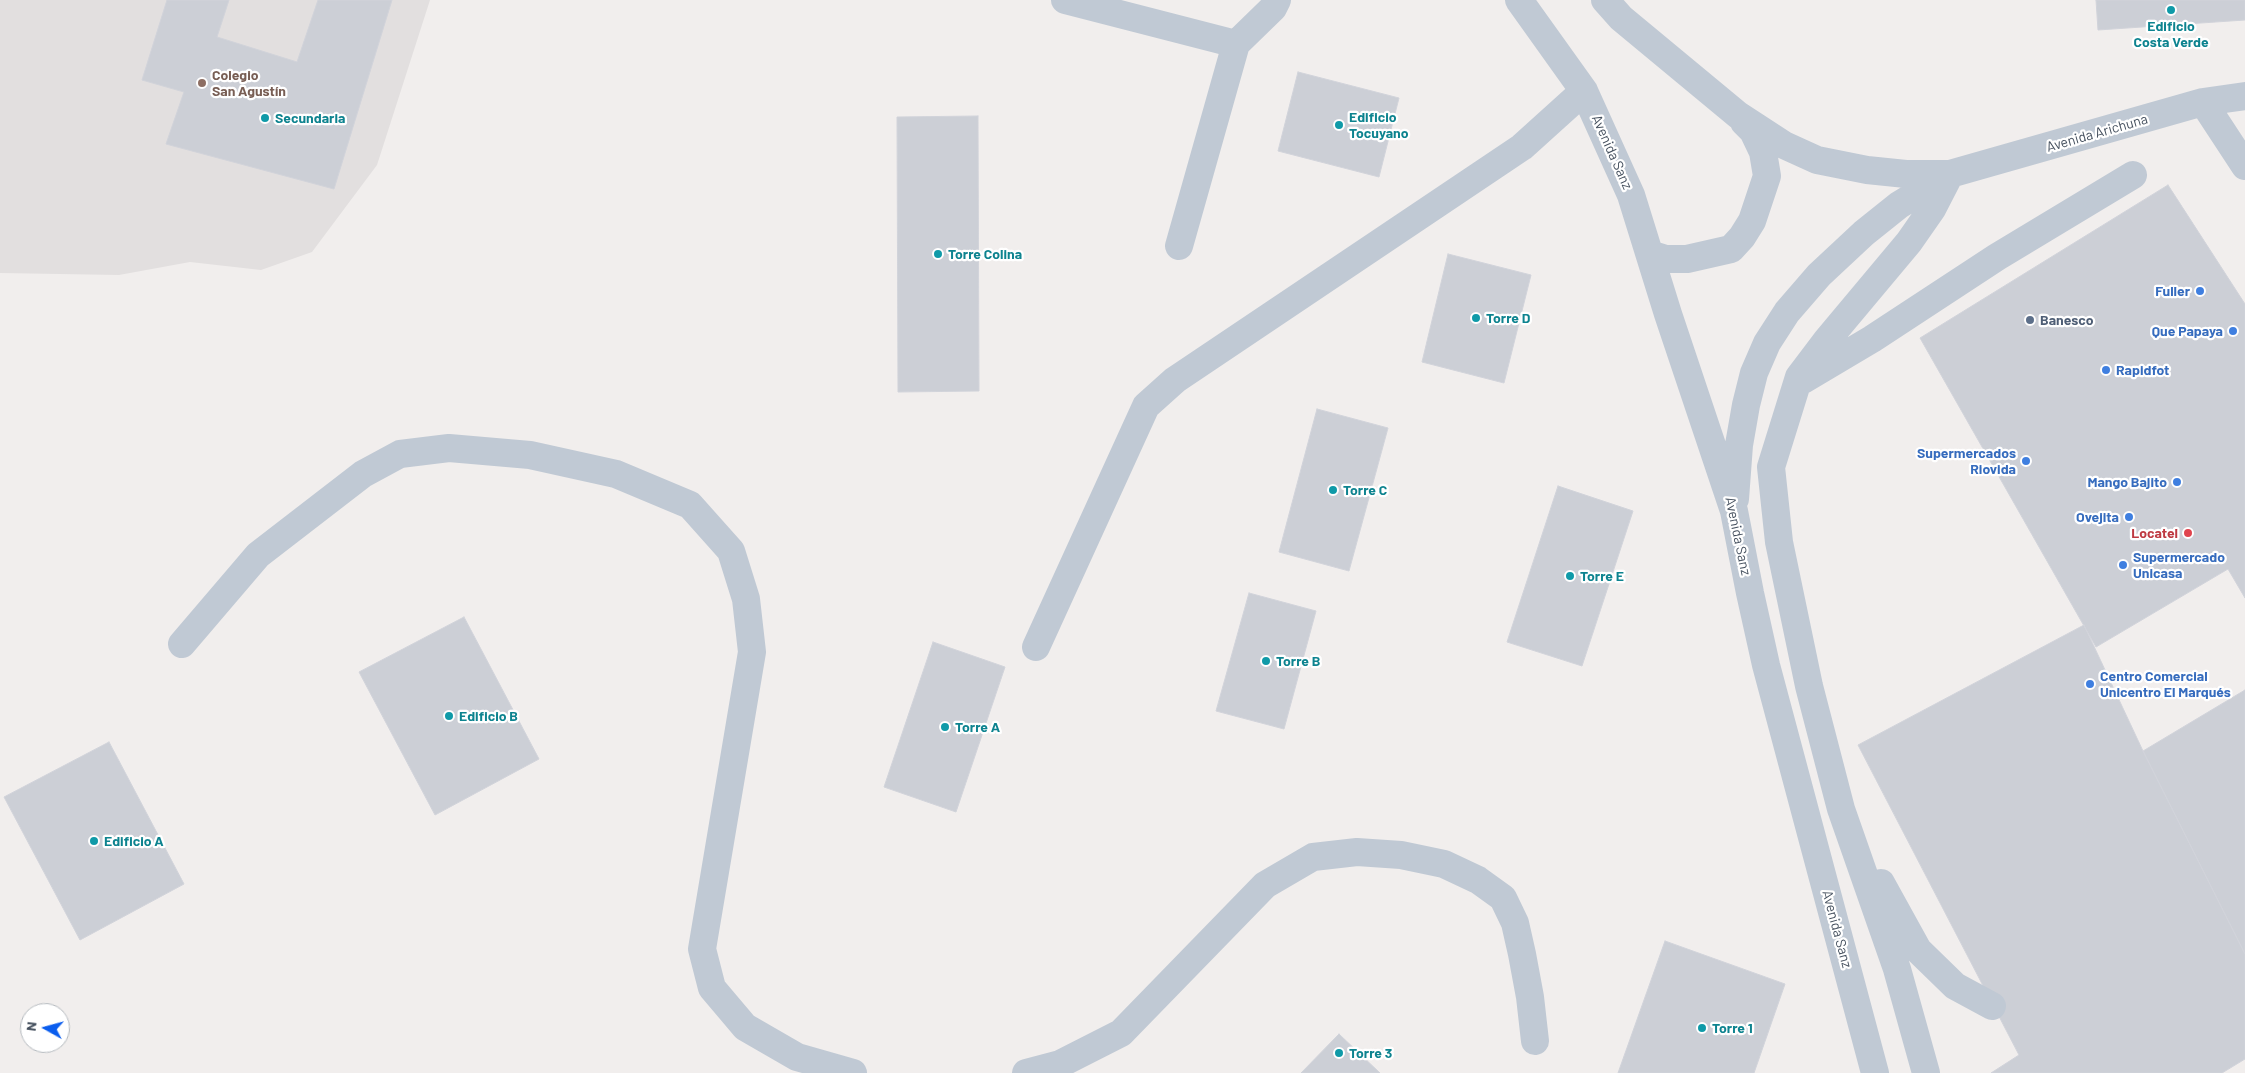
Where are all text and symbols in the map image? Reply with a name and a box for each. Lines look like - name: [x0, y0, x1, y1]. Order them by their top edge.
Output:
- marker: Edificio Costa Verde: [2165, 4, 2177, 16]
- place label: Edificio Costa Verde: [2133, 18, 2209, 50]
- place label: Colegio San Agustín: [212, 67, 286, 100]
- marker: Colegio San Agustín: [196, 77, 208, 89]
- place label: Edificio Tocuyano: [1349, 109, 1408, 142]
- place label: Secundaria: [275, 110, 345, 126]
- street label: Avenida Arichuna: [2044, 110, 2150, 156]
- marker: Secundaria: [259, 112, 271, 124]
- street label: Avenida Sanz: [1588, 112, 1636, 192]
- marker: Edificio Tocuyano: [1333, 119, 1345, 131]
- place label: Torre Colina: [948, 246, 1022, 262]
- marker: Torre Colina: [932, 248, 944, 260]
- place label: Fuller: [2155, 283, 2190, 299]
- marker: Fuller: [2194, 285, 2206, 297]
- place label: Torre D: [1486, 310, 1530, 326]
- marker: Torre D: [1470, 312, 1482, 324]
- place label: Banesco: [2040, 312, 2093, 328]
- marker: Banesco: [2024, 314, 2036, 326]
- place label: Que Papaya: [2152, 323, 2223, 339]
- marker: Que Papaya: [2227, 325, 2239, 337]
- place label: Rapidfot: [2116, 362, 2169, 378]
- marker: Rapidfot: [2100, 364, 2112, 376]
- place label: Supermercados Riovida: [1917, 445, 2016, 478]
- marker: Supermercados Riovida: [2020, 455, 2032, 467]
- place label: Mango Bajito: [2087, 474, 2167, 490]
- marker: Mango Bajito: [2171, 476, 2183, 488]
- place label: Torre C: [1343, 482, 1387, 498]
- marker: Torre C: [1327, 484, 1339, 496]
- street label: Avenida Sanz: [1721, 495, 1755, 577]
- place label: Ovejita: [2076, 509, 2119, 525]
- marker: Ovejita: [2123, 511, 2135, 523]
- place label: Locatel: [2131, 525, 2178, 541]
- marker: Locatel: [2182, 527, 2194, 539]
- place label: Supermercado Unicasa: [2133, 549, 2225, 582]
- marker: Supermercado Unicasa: [2117, 559, 2129, 571]
- place label: Torre E: [1580, 568, 1624, 584]
- marker: Torre E: [1564, 570, 1576, 582]
- place label: Torre B: [1276, 653, 1320, 669]
- marker: Torre B: [1260, 655, 1272, 667]
- place label: Centro Comercial Unicentro El Marqués: [2100, 668, 2231, 700]
- marker: Centro Comercial Unicentro El Marqués: [2084, 678, 2096, 690]
- place label: Edificio B: [459, 708, 518, 724]
- marker: Edificio B: [443, 710, 455, 722]
- place label: Torre A: [955, 719, 1000, 735]
- marker: Torre A: [939, 721, 951, 733]
- place label: Edificio A: [104, 833, 164, 849]
- marker: Edificio A: [88, 835, 100, 847]
- street label: Avenida Sanz: [1819, 888, 1855, 970]
- north arrow: [20, 1003, 70, 1053]
- place label: Torre 1: [1712, 1020, 1753, 1036]
- text: N: [22, 1021, 40, 1032]
- marker: Torre 1: [1696, 1022, 1708, 1034]
- place label: Torre 3: [1349, 1045, 1392, 1061]
- marker: Torre 3: [1333, 1047, 1345, 1059]

